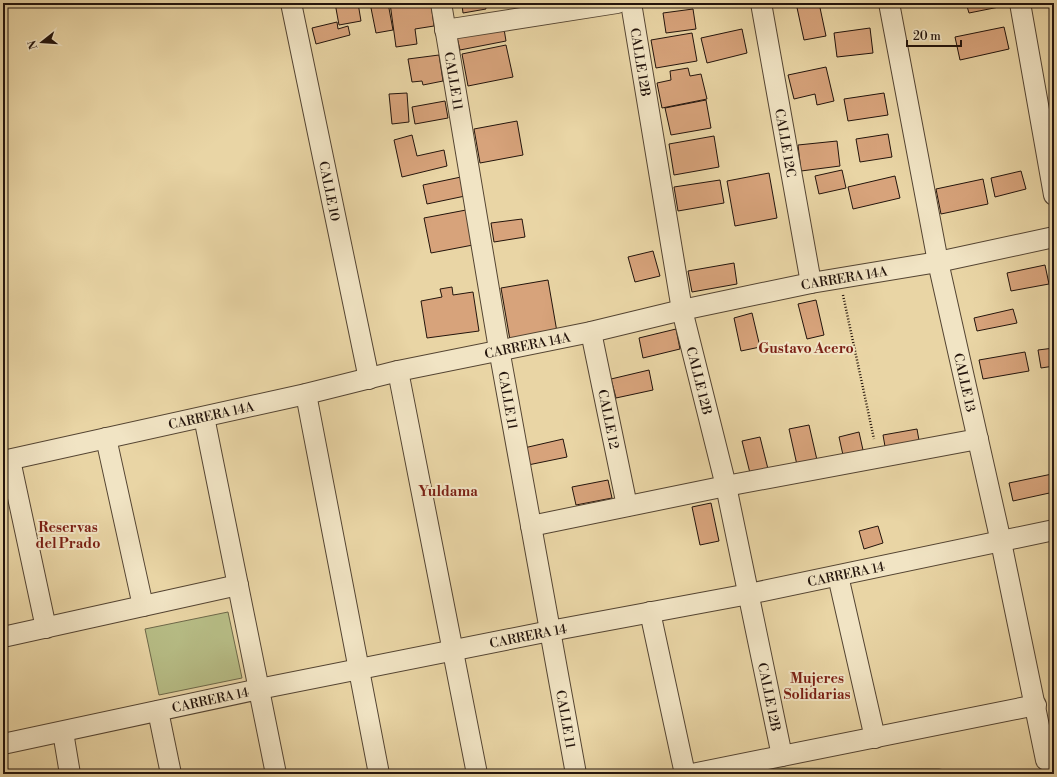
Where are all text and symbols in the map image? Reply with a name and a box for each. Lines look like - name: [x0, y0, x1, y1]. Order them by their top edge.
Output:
- north arrow: [22, 22, 62, 62]
- scale bar: [907, 22, 961, 48]
- street label: CALLE 12B: [626, 27, 653, 98]
- text: 20 m: [913, 29, 941, 44]
- text: N: [25, 38, 41, 51]
- street label: CALLE 11: [440, 51, 466, 112]
- street label: CALLE 12C: [771, 107, 799, 179]
- street label: CALLE 10: [315, 160, 343, 223]
- street label: CARRERA 14A: [800, 263, 890, 294]
- street label: CARRERA 14A: [483, 329, 573, 362]
- district label: Gustavo Acero: [758, 340, 854, 358]
- street label: CALLE 12B: [682, 345, 715, 417]
- street label: CALLE 13: [950, 352, 978, 414]
- street label: CALLE 11: [494, 370, 520, 431]
- street label: CALLE 12: [594, 388, 622, 451]
- street label: CARRERA 14A: [167, 399, 257, 433]
- district label: Yuldama: [418, 483, 478, 501]
- district label: Reservas del Prado: [36, 519, 100, 553]
- street label: CARRERA 14: [806, 559, 886, 591]
- street label: CARRERA 14: [488, 621, 568, 652]
- street label: CALLE 12B: [754, 661, 784, 733]
- district label: Mujeres Solidarias: [783, 670, 851, 704]
- street label: CARRERA 14: [170, 684, 251, 717]
- street label: CALLE 11: [552, 689, 578, 750]

